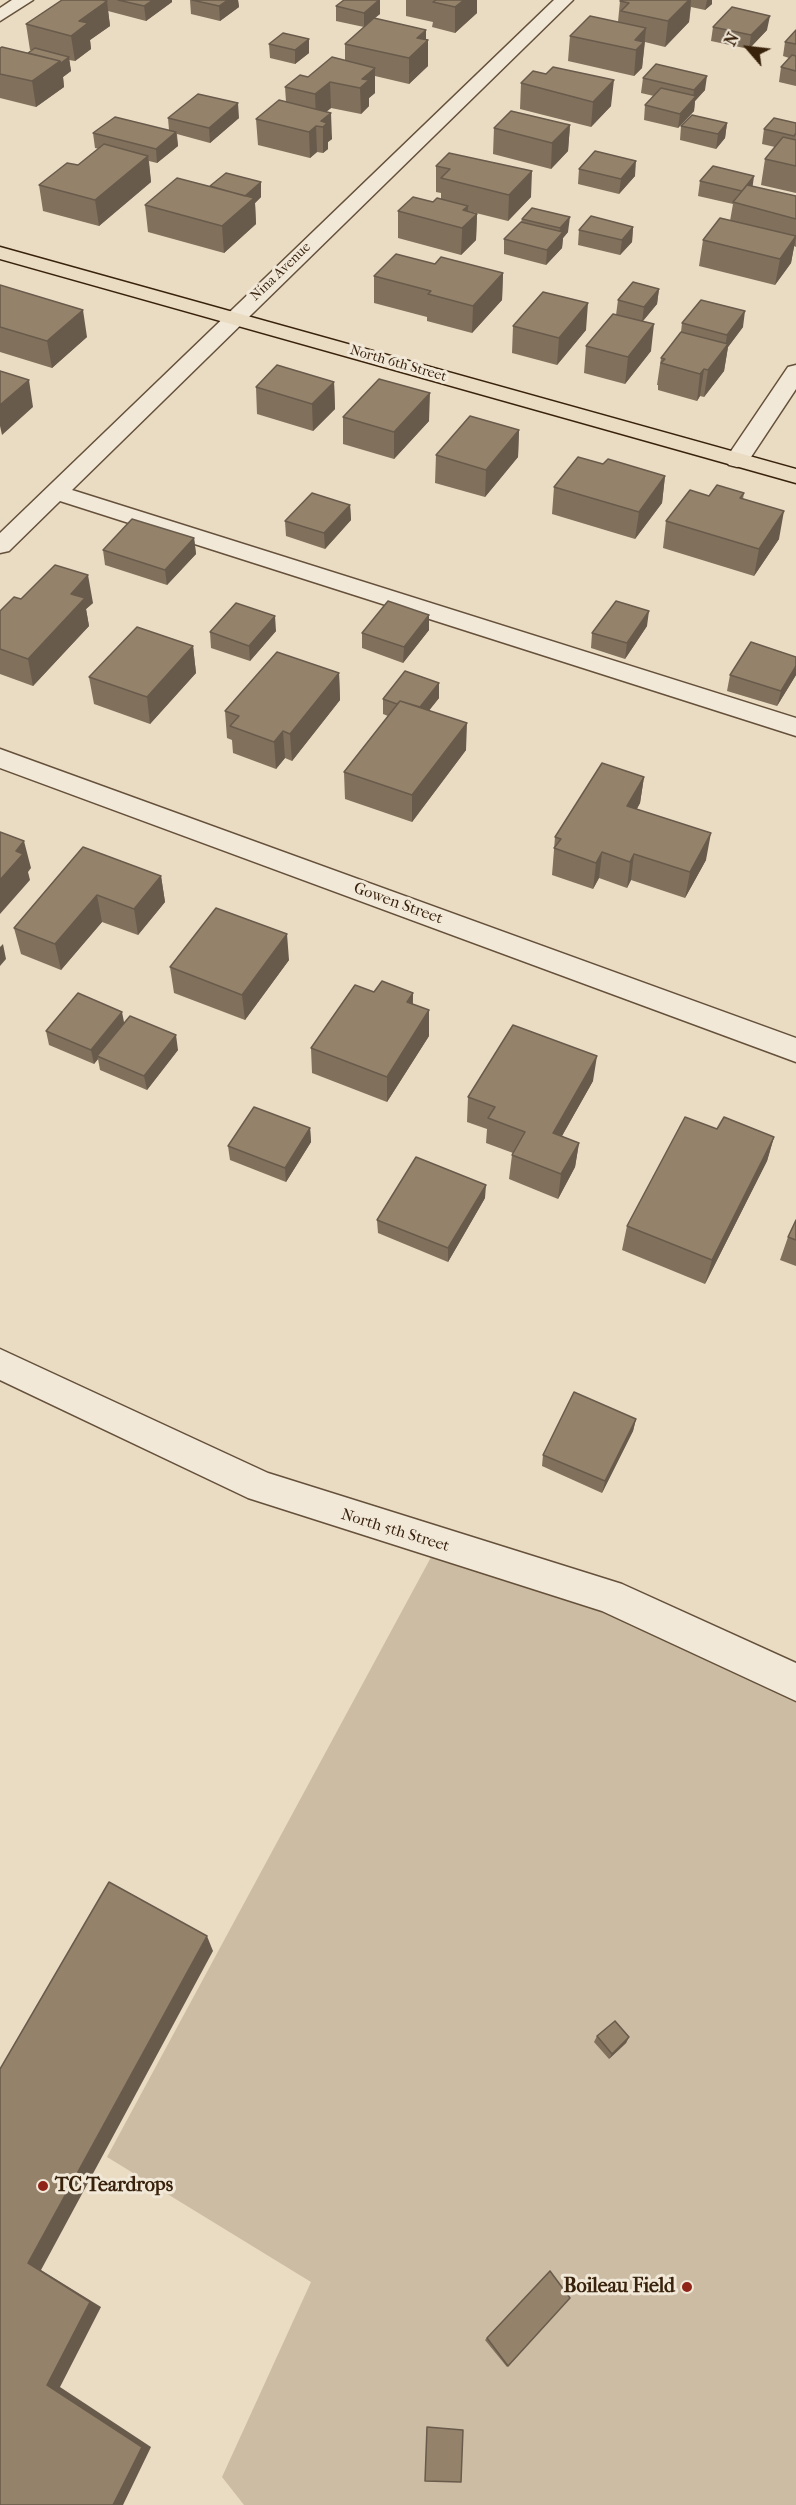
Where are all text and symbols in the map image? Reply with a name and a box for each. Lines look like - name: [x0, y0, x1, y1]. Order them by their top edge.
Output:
- north arrow: [718, 18, 778, 78]
- text: N: [720, 30, 743, 49]
- street label: Nina Avenue: [247, 239, 315, 305]
- street label: North 6th Street: [348, 342, 448, 386]
- street label: Gowen Street: [351, 879, 445, 929]
- street label: North 5th Street: [339, 1505, 451, 1557]
- place label: TC Teardrops: [55, 2174, 173, 2198]
- marker: TC Teardrops: [36, 2179, 50, 2193]
- place label: Boileau Field: [563, 2275, 675, 2299]
- marker: Boileau Field: [680, 2280, 694, 2294]

